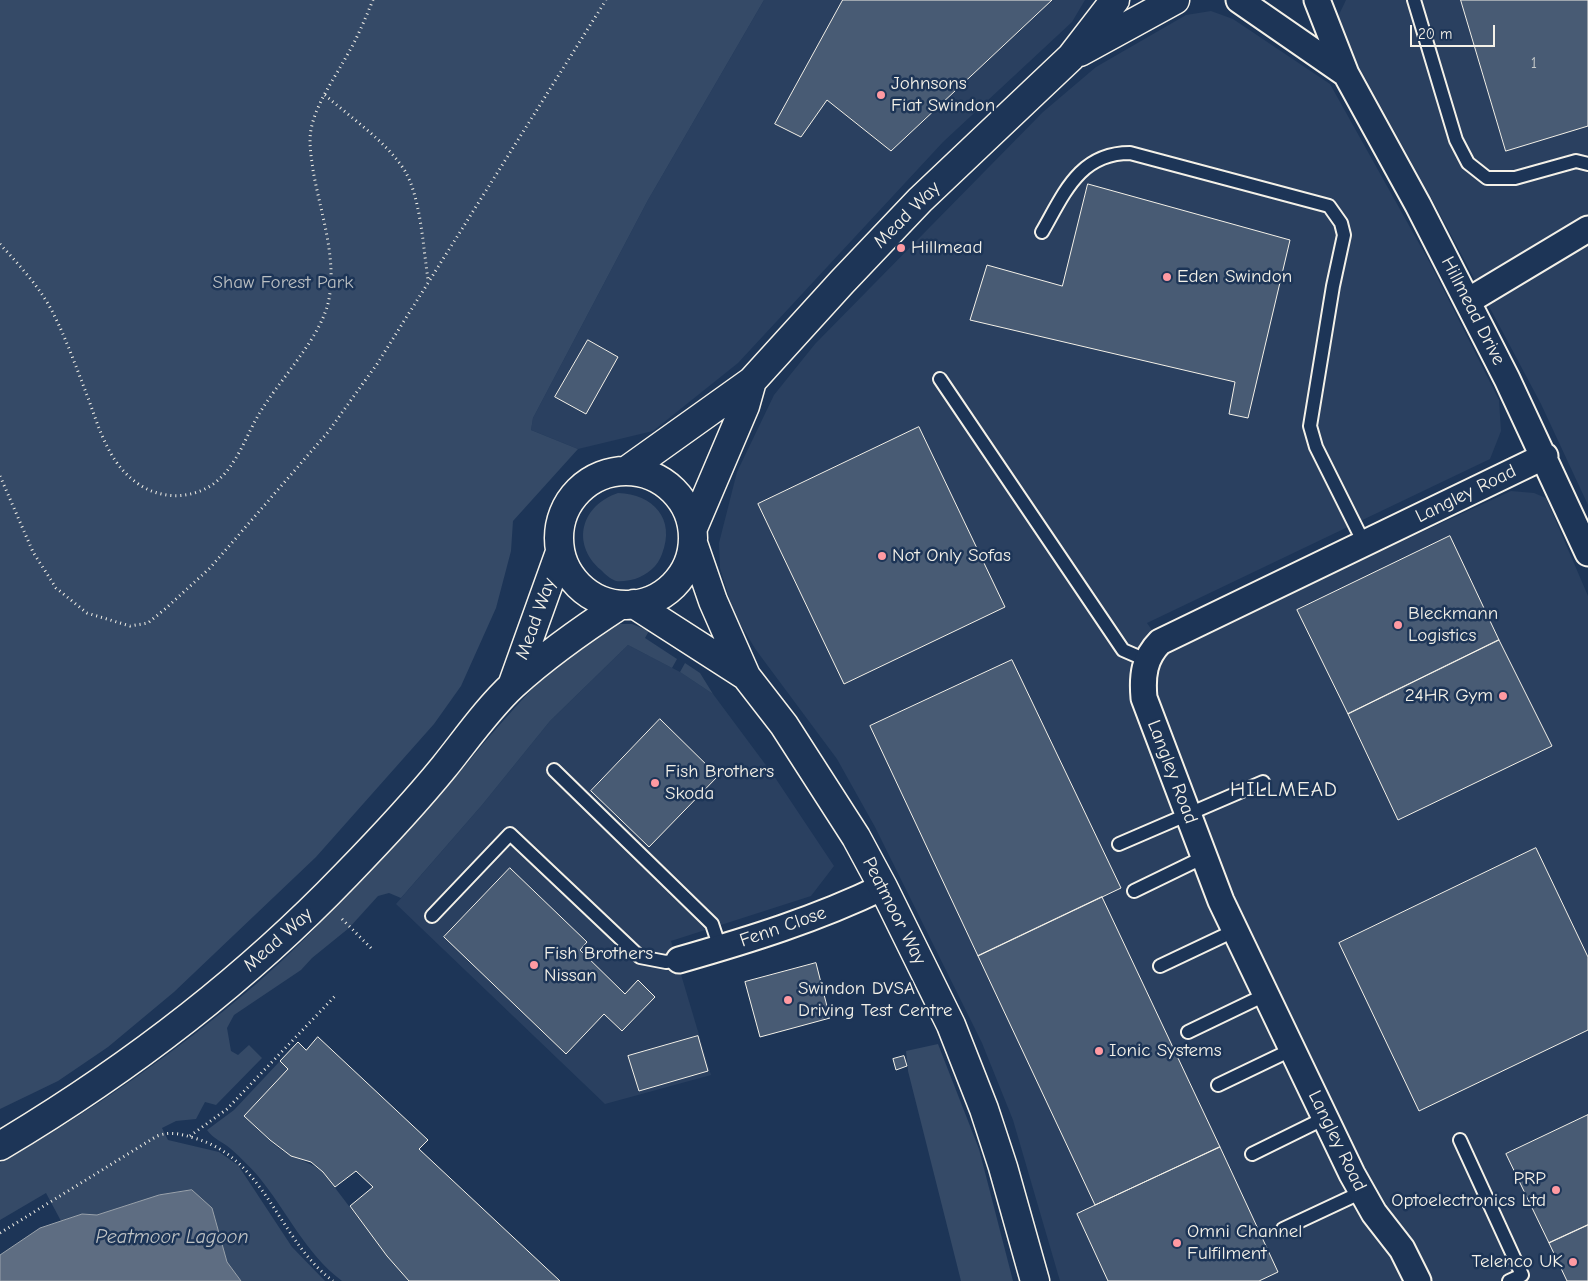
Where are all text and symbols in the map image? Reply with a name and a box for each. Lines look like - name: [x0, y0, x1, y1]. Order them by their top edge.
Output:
- scale bar: [1413, 15, 1498, 47]
- text: 20 m: [1418, 25, 1452, 43]
- house number: 1: [1531, 53, 1537, 73]
- place label: Johnsons Fiat Swindon: [891, 73, 995, 117]
- marker: Johnsons Fiat Swindon: [875, 89, 887, 101]
- street label: Mead Way: [869, 177, 945, 253]
- place label: Hillmead: [911, 237, 982, 259]
- marker: Hillmead: [895, 242, 907, 254]
- street label: Hillmead Drive: [1436, 253, 1510, 369]
- place label: Eden Swindon: [1177, 266, 1292, 288]
- marker: Eden Swindon: [1161, 271, 1173, 283]
- park label: Shaw Forest Park: [213, 272, 353, 294]
- street label: Langley Road: [1412, 460, 1520, 528]
- place label: Not Only Sofas: [892, 545, 1011, 567]
- marker: Not Only Sofas: [876, 550, 888, 562]
- street label: Mead Way: [511, 575, 561, 663]
- place label: Bleckmann Logistics: [1408, 603, 1498, 647]
- marker: Bleckmann Logistics: [1392, 619, 1404, 631]
- place label: 24HR Gym: [1405, 685, 1493, 707]
- marker: 24HR Gym: [1497, 690, 1509, 702]
- street label: Langley Road: [1142, 717, 1202, 827]
- place label: Fish Brothers Skoda: [665, 761, 774, 805]
- marker: Fish Brothers Skoda: [649, 777, 661, 789]
- district label: HILLMEAD: [1229, 777, 1339, 803]
- street label: Peatmoor Way: [857, 853, 931, 969]
- street label: Fenn Close: [737, 902, 829, 952]
- street label: Mead Way: [239, 903, 317, 977]
- place label: Fish Brothers Nissan: [544, 943, 653, 987]
- marker: Fish Brothers Nissan: [528, 959, 540, 971]
- place label: Swindon DVSA Driving Test Centre: [798, 978, 952, 1022]
- marker: Swindon DVSA Driving Test Centre: [782, 994, 794, 1006]
- place label: Ionic Systems: [1109, 1040, 1222, 1062]
- marker: Ionic Systems: [1093, 1045, 1105, 1057]
- street label: Langley Road: [1303, 1087, 1371, 1195]
- place label: PRP Optoelectronics Ltd: [1391, 1168, 1546, 1212]
- marker: PRP Optoelectronics Ltd: [1550, 1184, 1562, 1196]
- place label: Omni Channel Fulfilment: [1187, 1221, 1302, 1265]
- water label: Peatmoor Lagoon: [96, 1225, 248, 1249]
- marker: Omni Channel Fulfilment: [1171, 1237, 1183, 1249]
- place label: Telenco UK: [1472, 1251, 1563, 1273]
- marker: Telenco UK: [1567, 1256, 1579, 1268]

